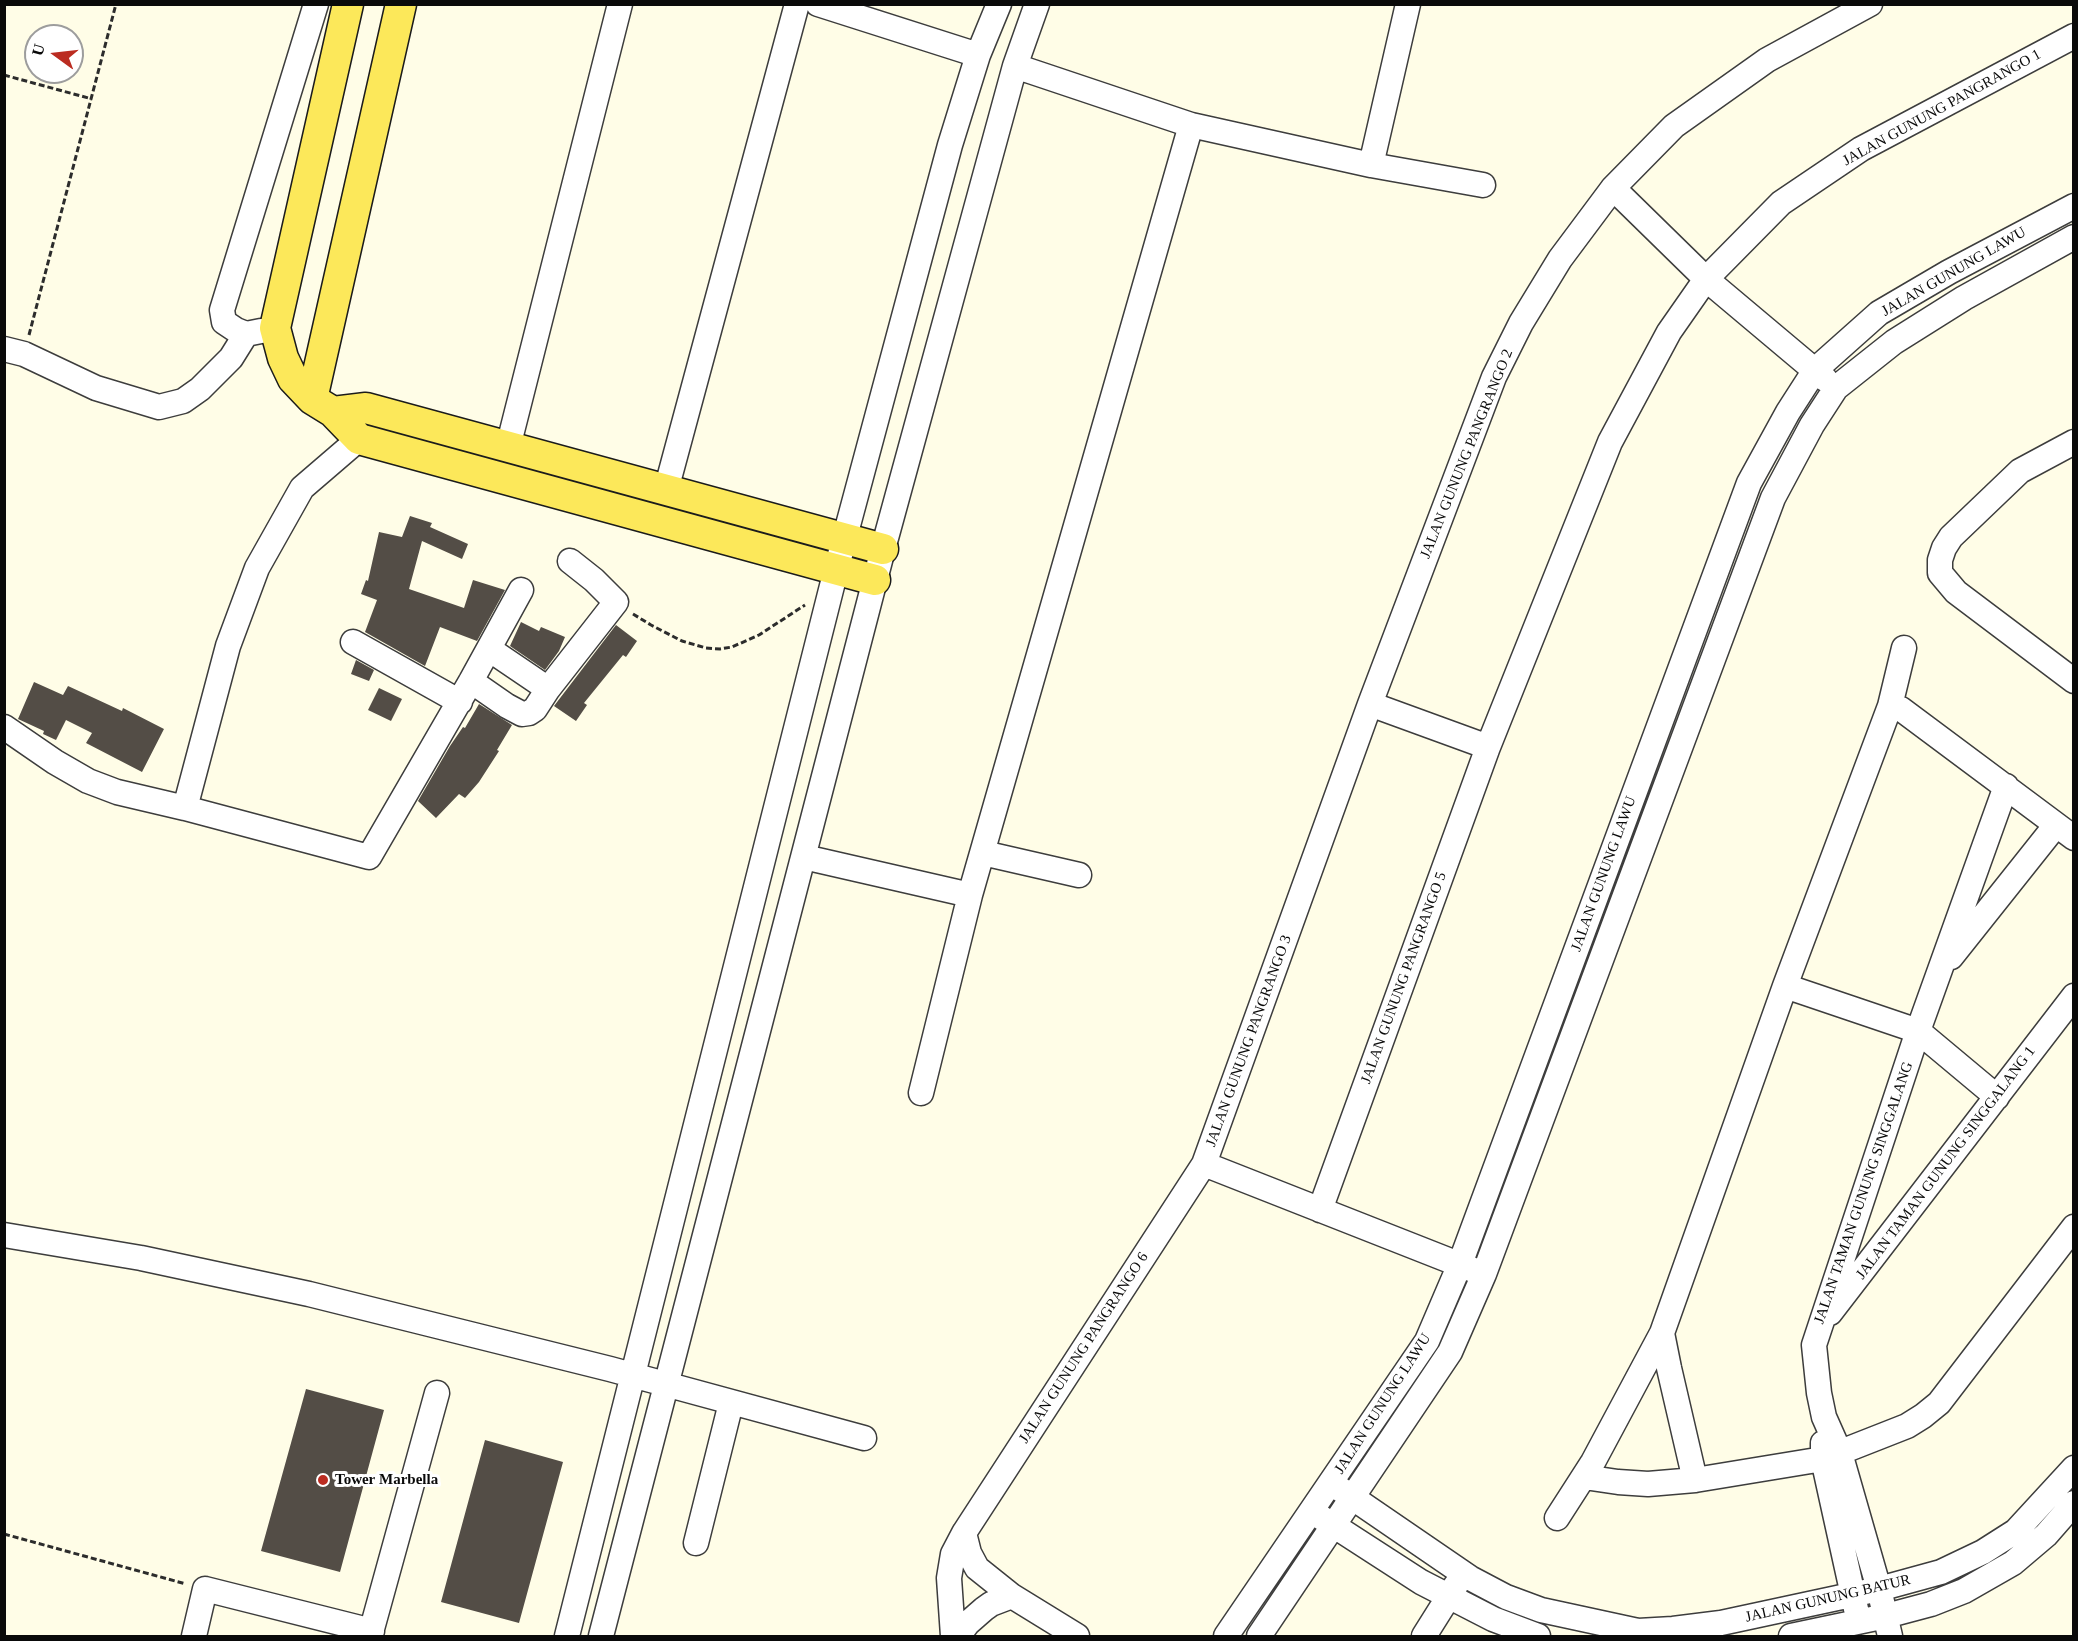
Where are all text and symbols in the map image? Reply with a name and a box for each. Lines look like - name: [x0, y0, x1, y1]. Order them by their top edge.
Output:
- north arrow: [24, 24, 84, 84]
- text: U: [28, 42, 48, 58]
- street label: JALAN GUNUNG PANGRANGO 1: [1840, 46, 2044, 170]
- street label: JALAN GUNUNG LAWU: [1879, 223, 2029, 321]
- street label: JALAN GUNUNG PANGRANGO 2: [1417, 347, 1517, 561]
- street label: JALAN GUNUNG LAWU: [1568, 794, 1640, 954]
- street label: JALAN GUNUNG PANGRANGO 5: [1357, 870, 1451, 1086]
- street label: JALAN GUNUNG PANGRANGO 3: [1202, 933, 1296, 1149]
- street label: JALAN TAMAN GUNUNG SINGGALANG 1: [1852, 1043, 2040, 1283]
- street label: JALAN TAMAN GUNUNG SINGGALANG: [1811, 1060, 1917, 1326]
- street label: JALAN GUNUNG PANGRANGO 6: [1015, 1249, 1153, 1447]
- street label: JALAN GUNUNG LAWU: [1331, 1330, 1435, 1478]
- place label: Tower Marbella: [335, 1471, 438, 1489]
- marker: Tower Marbella: [316, 1473, 330, 1487]
- street label: JALAN GUNUNG BATUR: [1744, 1571, 1912, 1627]

